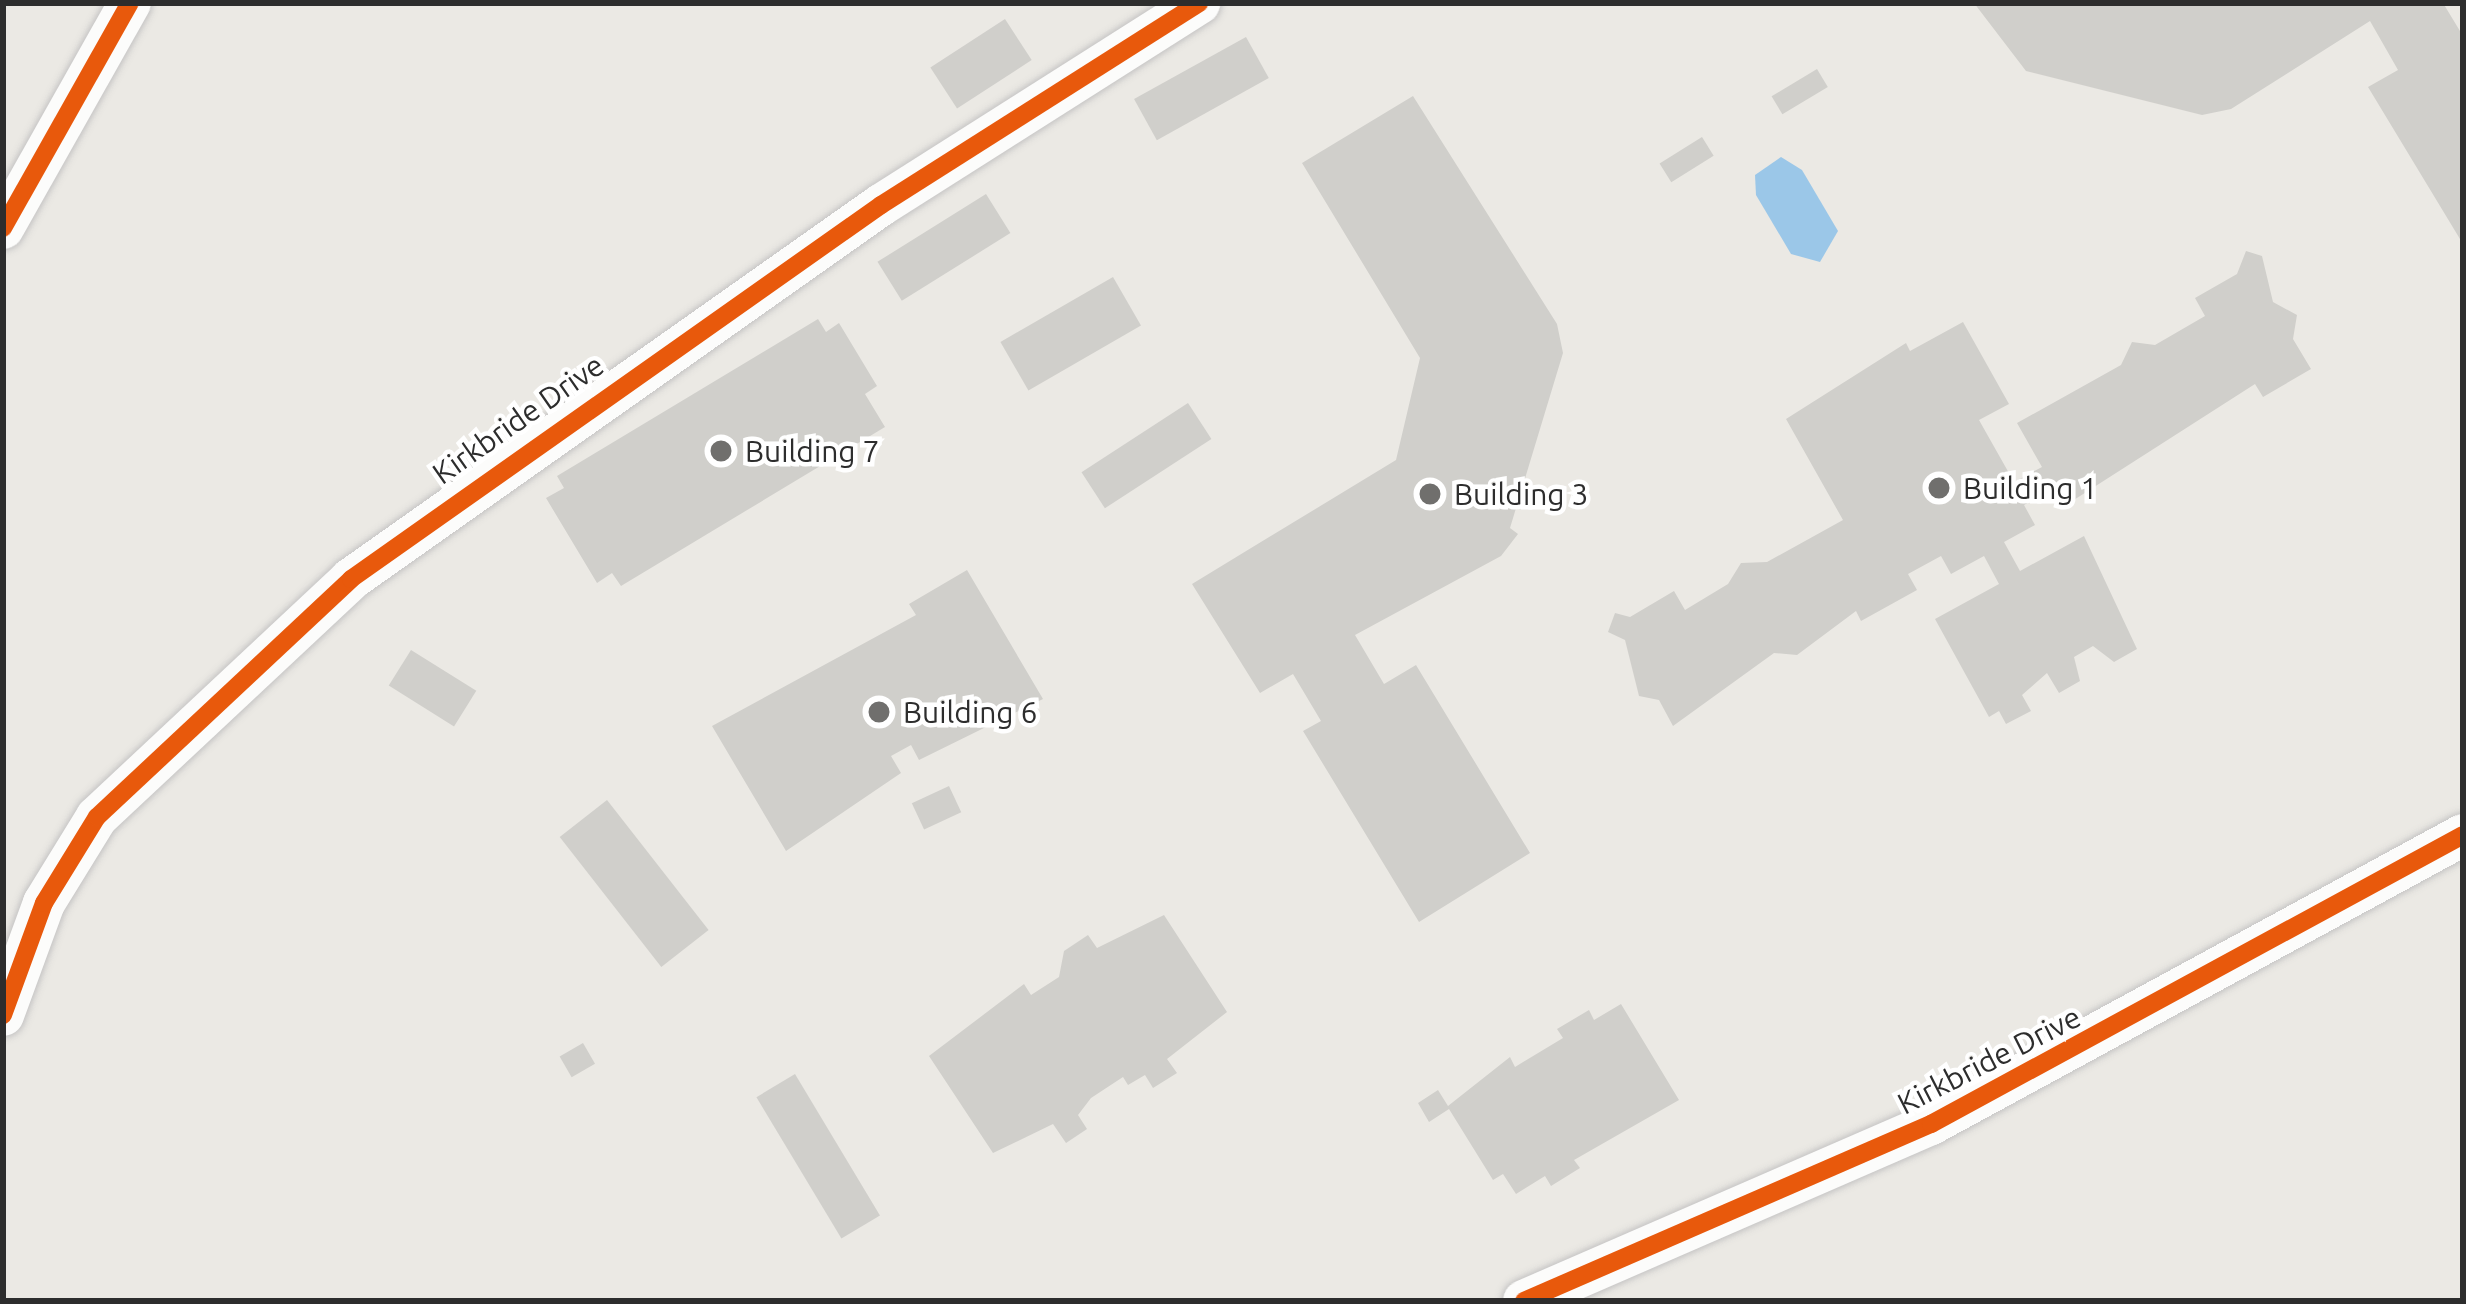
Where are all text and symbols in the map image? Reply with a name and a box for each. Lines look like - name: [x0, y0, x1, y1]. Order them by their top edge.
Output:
- street label: Kirkbride Drive: [425, 347, 611, 491]
- place label: Building 7: [745, 433, 879, 469]
- marker: Building 7: [708, 438, 734, 464]
- place label: Building 1: [1963, 470, 2097, 506]
- marker: Building 1: [1926, 475, 1952, 501]
- place label: Building 3: [1454, 476, 1588, 512]
- marker: Building 3: [1417, 481, 1443, 507]
- place label: Building 6: [903, 694, 1037, 730]
- marker: Building 6: [866, 699, 892, 725]
- street label: Kirkbride Drive: [1891, 998, 2087, 1122]

